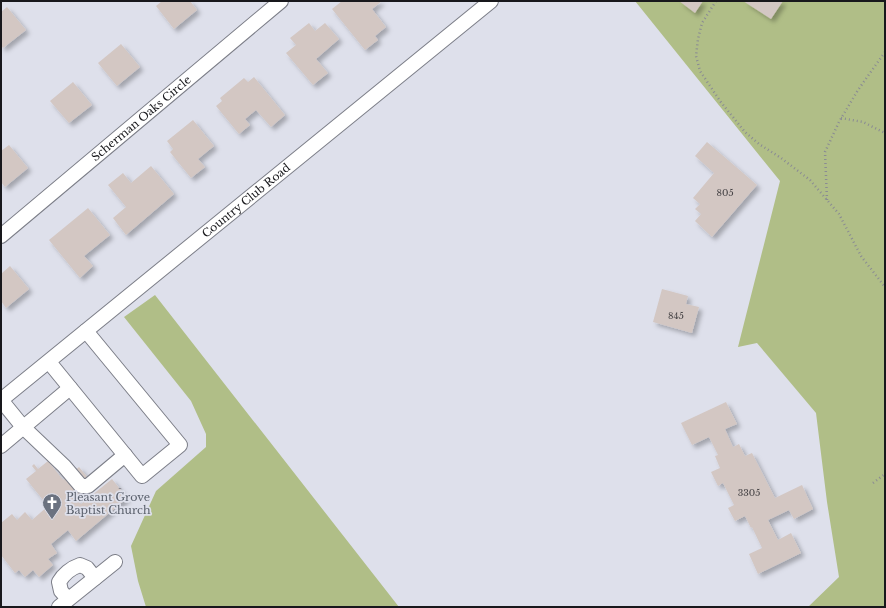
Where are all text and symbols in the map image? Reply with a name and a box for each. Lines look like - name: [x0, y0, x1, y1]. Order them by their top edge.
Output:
- street label: Scherman Oaks Circle: [89, 73, 194, 164]
- street label: Country Club Road: [199, 160, 293, 241]
- house number: 805: [717, 187, 734, 198]
- house number: 845: [668, 310, 684, 321]
- house number: 3305: [738, 487, 760, 498]
- place label: Pleasant Grove Baptist Church: [66, 490, 151, 517]
- church icon: Pleasant Grove Baptist Church: [41, 492, 63, 520]

